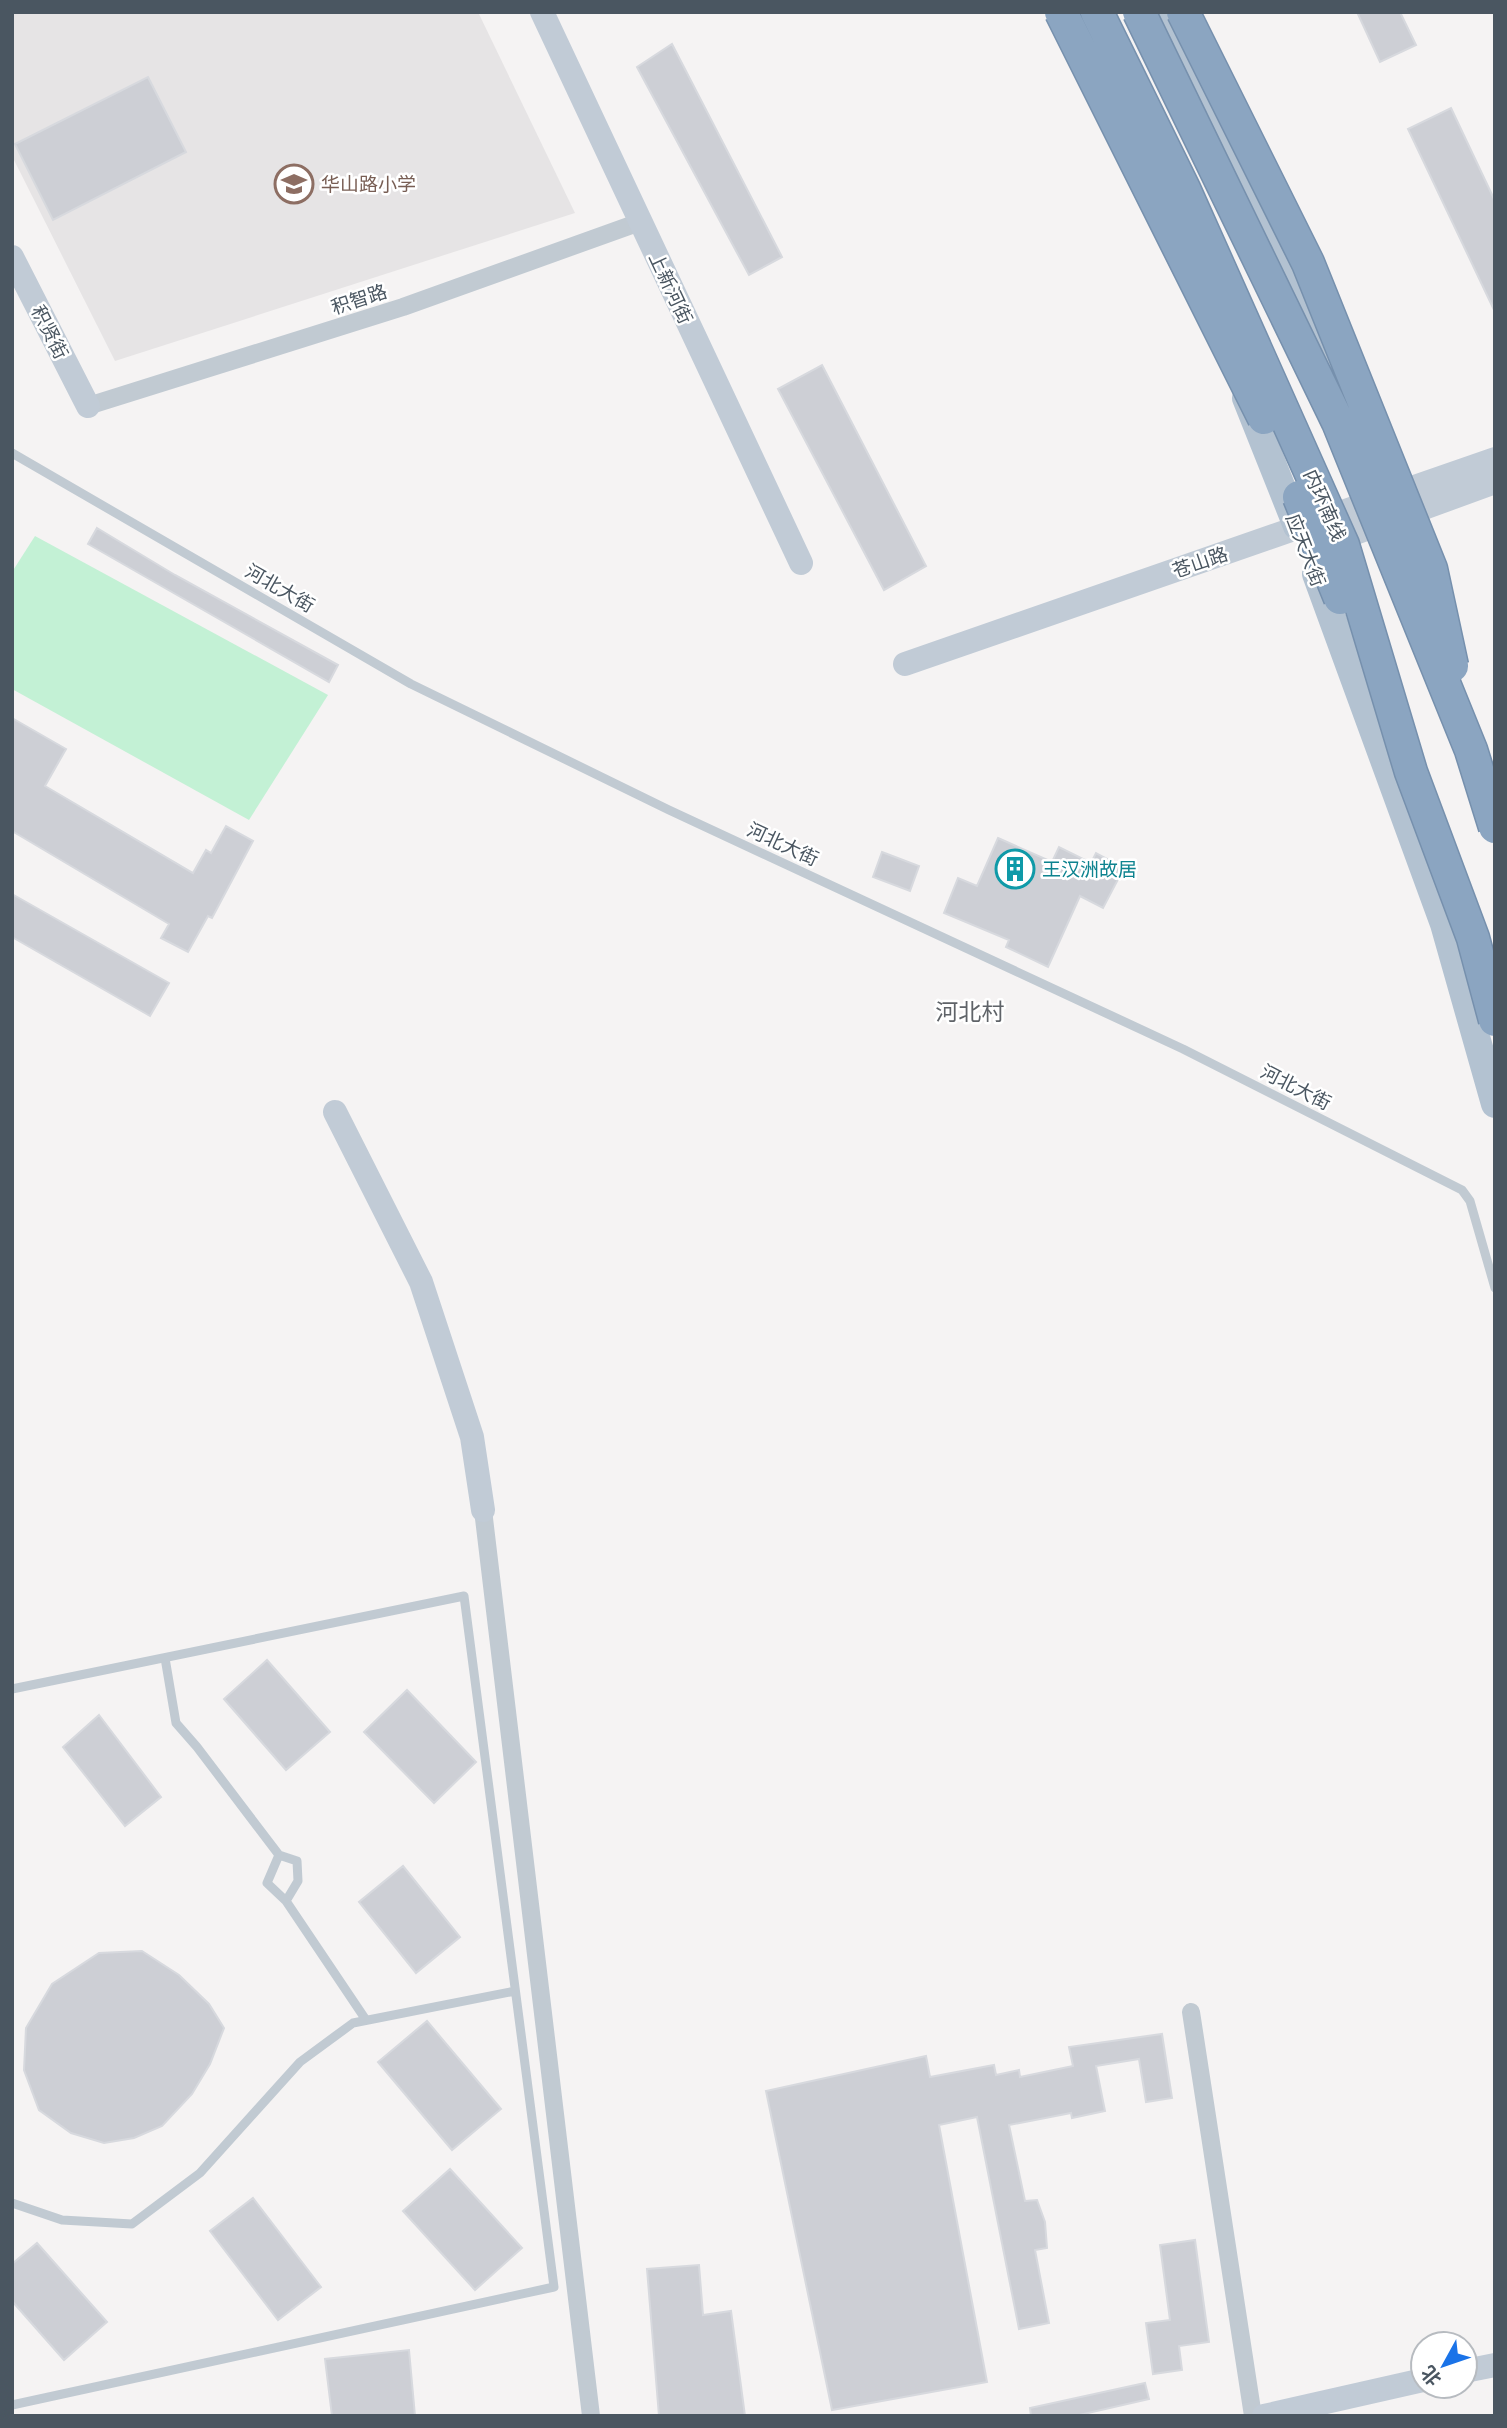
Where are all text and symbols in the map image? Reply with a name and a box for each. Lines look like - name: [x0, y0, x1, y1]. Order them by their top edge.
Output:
- school or university icon: 华山路小学: [273, 163, 315, 205]
- place label: 华山路小学: [321, 173, 416, 195]
- street label: 上新河街: [645, 249, 697, 327]
- street label: 积智路: [328, 280, 390, 318]
- street label: 积贤街: [27, 302, 73, 362]
- street label: 内环南线: [1299, 466, 1351, 544]
- street label: 应天大街: [1282, 511, 1330, 589]
- street label: 苍山路: [1169, 542, 1231, 582]
- street label: 河北大街: [242, 559, 318, 617]
- street label: 河北大街: [744, 818, 822, 870]
- building icon: 王汉洲故居: [994, 848, 1036, 890]
- place label: 王汉洲故居: [1042, 858, 1137, 880]
- district label: 河北村: [936, 999, 1005, 1024]
- street label: 河北大街: [1257, 1060, 1335, 1114]
- north arrow: [1409, 2330, 1479, 2400]
- text: 北: [1416, 2362, 1446, 2390]

